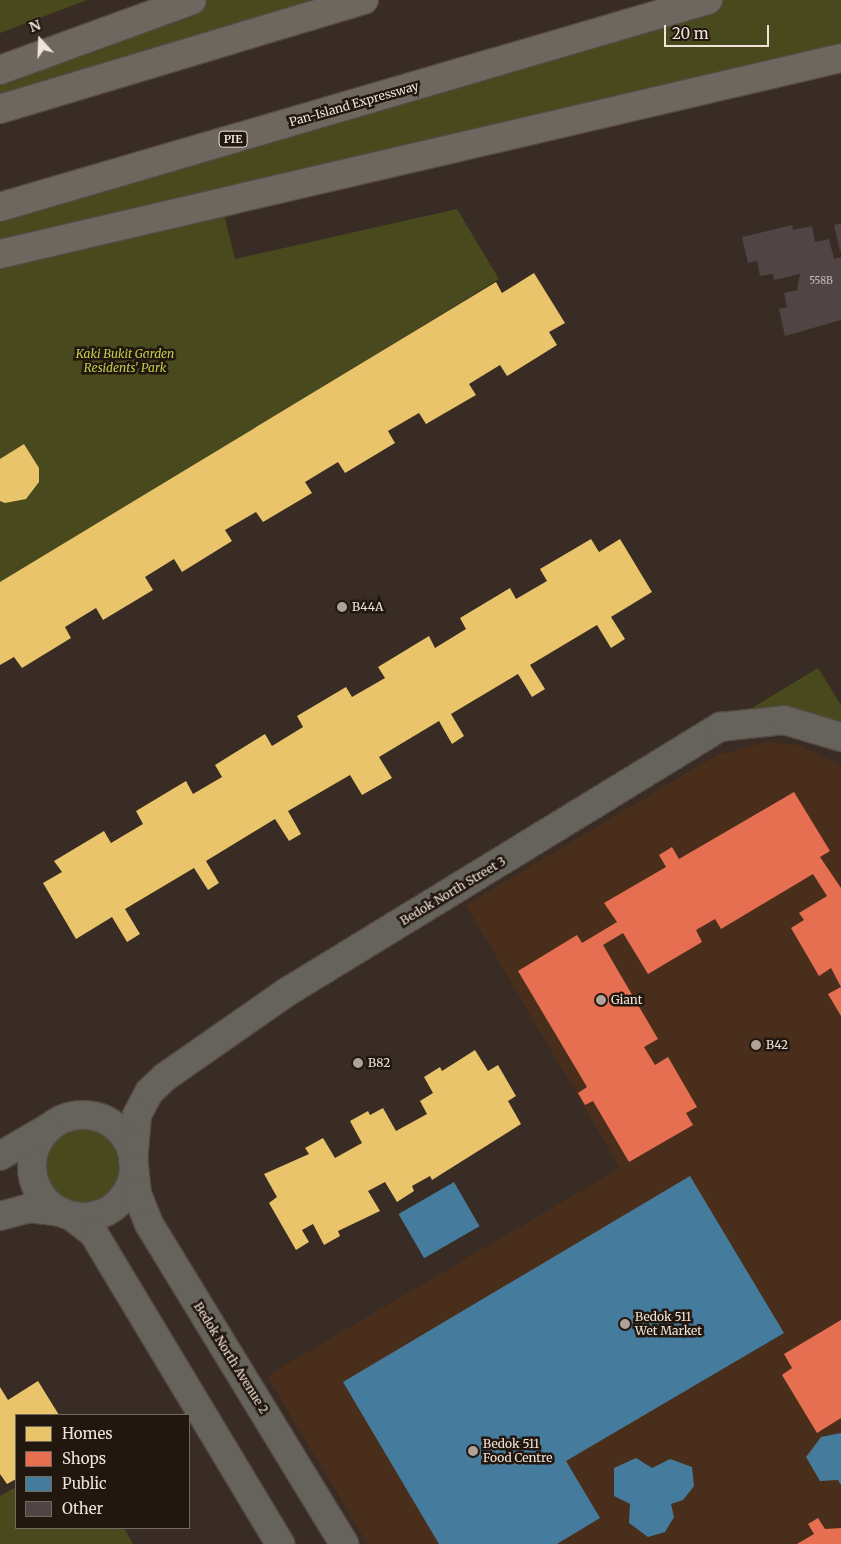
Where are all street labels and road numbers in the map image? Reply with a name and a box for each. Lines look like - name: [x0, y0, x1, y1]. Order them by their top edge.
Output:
- street label: Pan-Island Expressway: [288, 79, 420, 129]
- road number: PIE: [218, 130, 248, 148]
- street label: Bedok North Street 3: [398, 854, 508, 928]
- street label: Bedok North Avenue 2: [191, 1300, 271, 1416]

